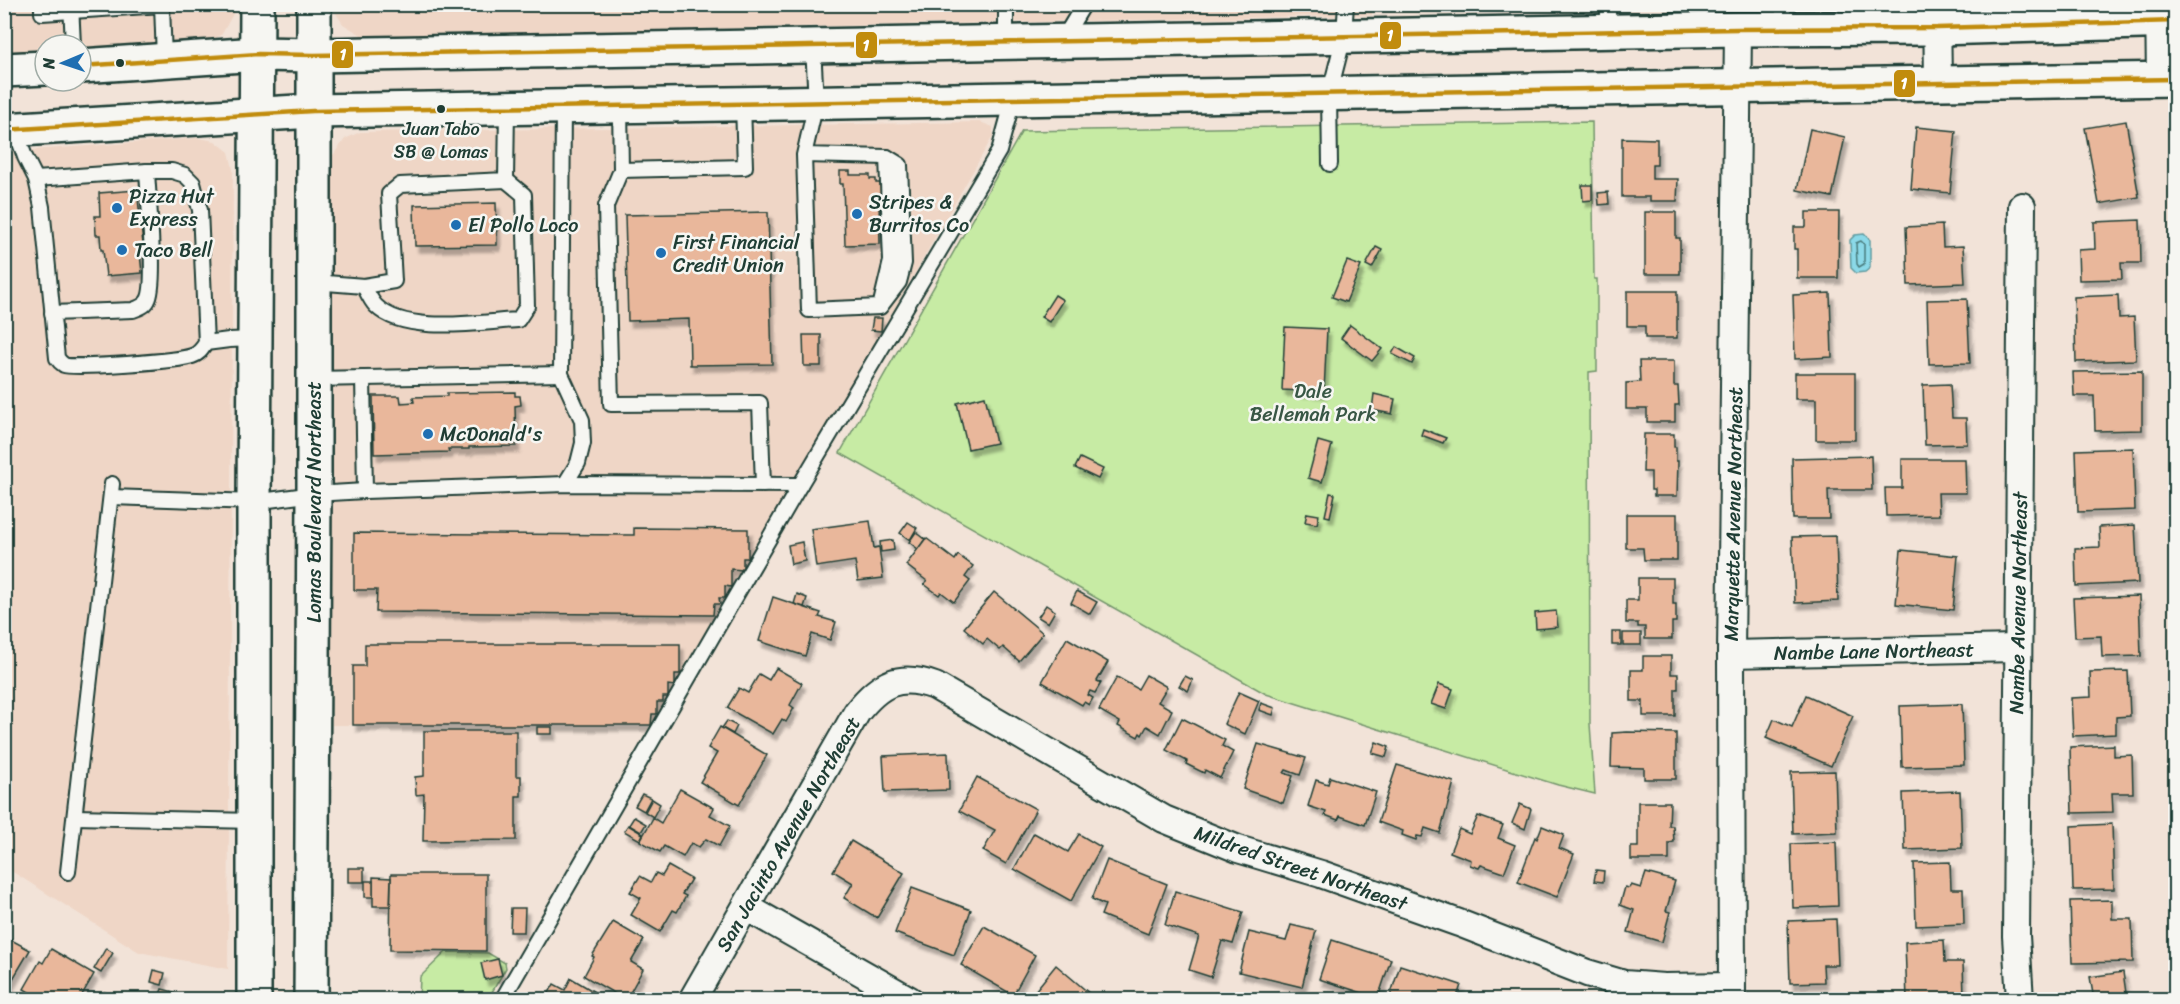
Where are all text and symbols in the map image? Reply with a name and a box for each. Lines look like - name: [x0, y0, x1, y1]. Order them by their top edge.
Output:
- line badge: 1: [1379, 21, 1402, 50]
- text: 1: [1387, 21, 1394, 50]
- line badge: 1: [855, 31, 878, 59]
- text: 1: [863, 31, 870, 60]
- north arrow: [33, 33, 93, 93]
- line badge: 1: [331, 40, 354, 69]
- text: 1: [340, 40, 347, 69]
- text: N: [34, 57, 63, 71]
- unlabelled marker: [114, 57, 126, 69]
- line badge: 1: [1893, 69, 1916, 98]
- text: 1: [1901, 69, 1908, 98]
- marker: Juan Tabo SB @ Lomas: [435, 103, 447, 115]
- place label: Juan Tabo SB @ Lomas: [394, 113, 489, 168]
- place label: Pizza Hut Express: [129, 179, 215, 237]
- place label: Stripes & Burritos Co: [869, 185, 969, 243]
- marker: Pizza Hut Express: [110, 201, 124, 215]
- marker: Stripes & Burritos Co: [850, 207, 864, 221]
- place label: El Pollo Loco: [468, 208, 578, 243]
- marker: El Pollo Loco: [449, 218, 463, 232]
- place label: First Financial Credit Union: [673, 225, 801, 283]
- place label: Taco Bell: [134, 233, 213, 268]
- marker: Taco Bell: [115, 243, 129, 257]
- marker: First Financial Credit Union: [654, 246, 668, 260]
- park label: Dale Bellemah Park: [1250, 374, 1376, 432]
- street label: Lomas Boulevard Northeast: [297, 381, 332, 623]
- street label: Marquette Avenue Northeast: [1714, 386, 1753, 641]
- place label: McDonald's: [440, 417, 543, 452]
- marker: McDonald's: [421, 427, 435, 441]
- street label: Nambe Avenue Northeast: [1999, 491, 2038, 715]
- street label: Nambe Lane Northeast: [1774, 632, 1975, 671]
- street label: San Jacinto Avenue Northeast: [706, 710, 871, 959]
- street label: Mildred Street Northeast: [1190, 816, 1413, 922]

